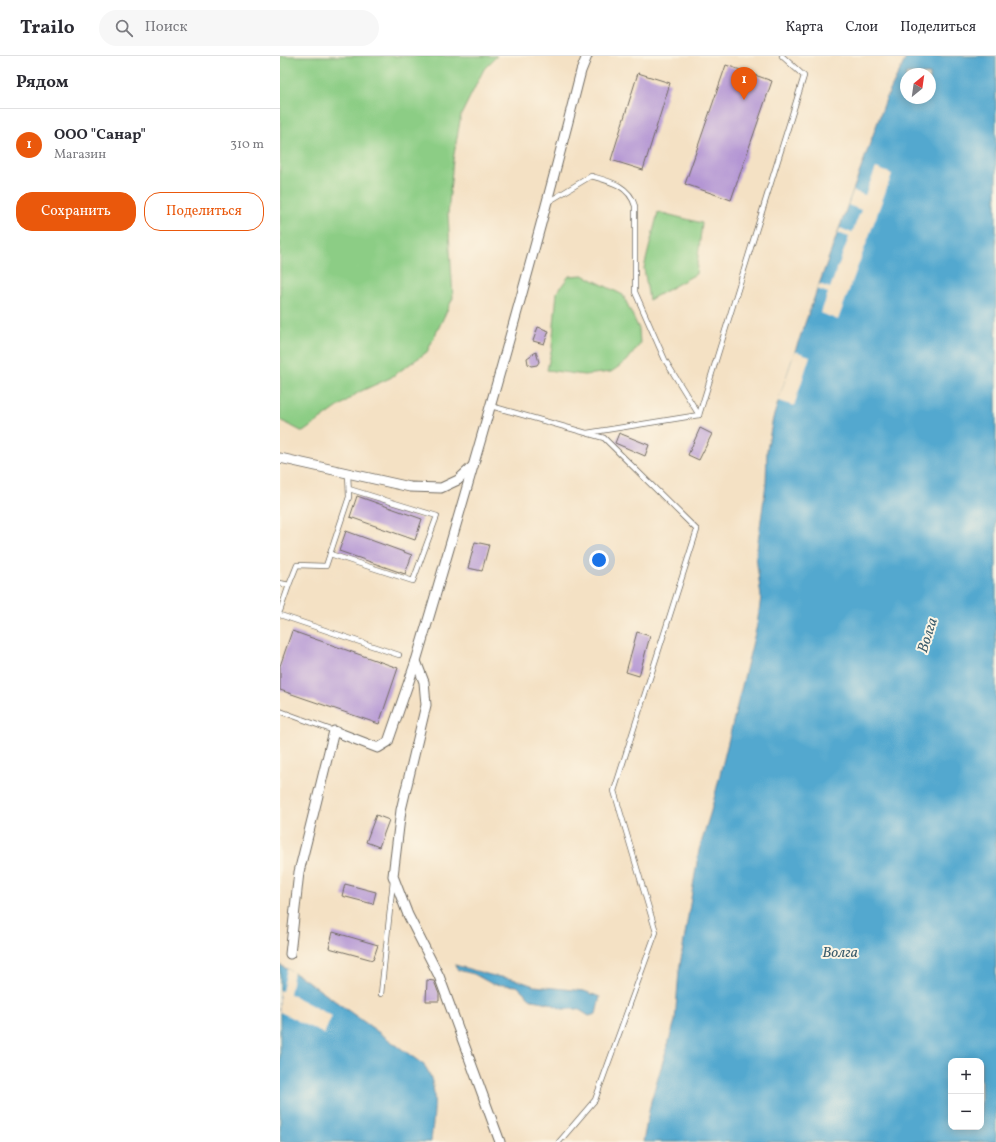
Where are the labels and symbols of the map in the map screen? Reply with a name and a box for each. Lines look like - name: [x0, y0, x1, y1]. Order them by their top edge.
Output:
- pin: 1: [731, 67, 757, 100]
- north arrow: [900, 68, 936, 104]
- your location: [589, 550, 609, 570]
- water label: Волга: [913, 615, 944, 656]
- water label: Волга: [822, 943, 858, 964]

